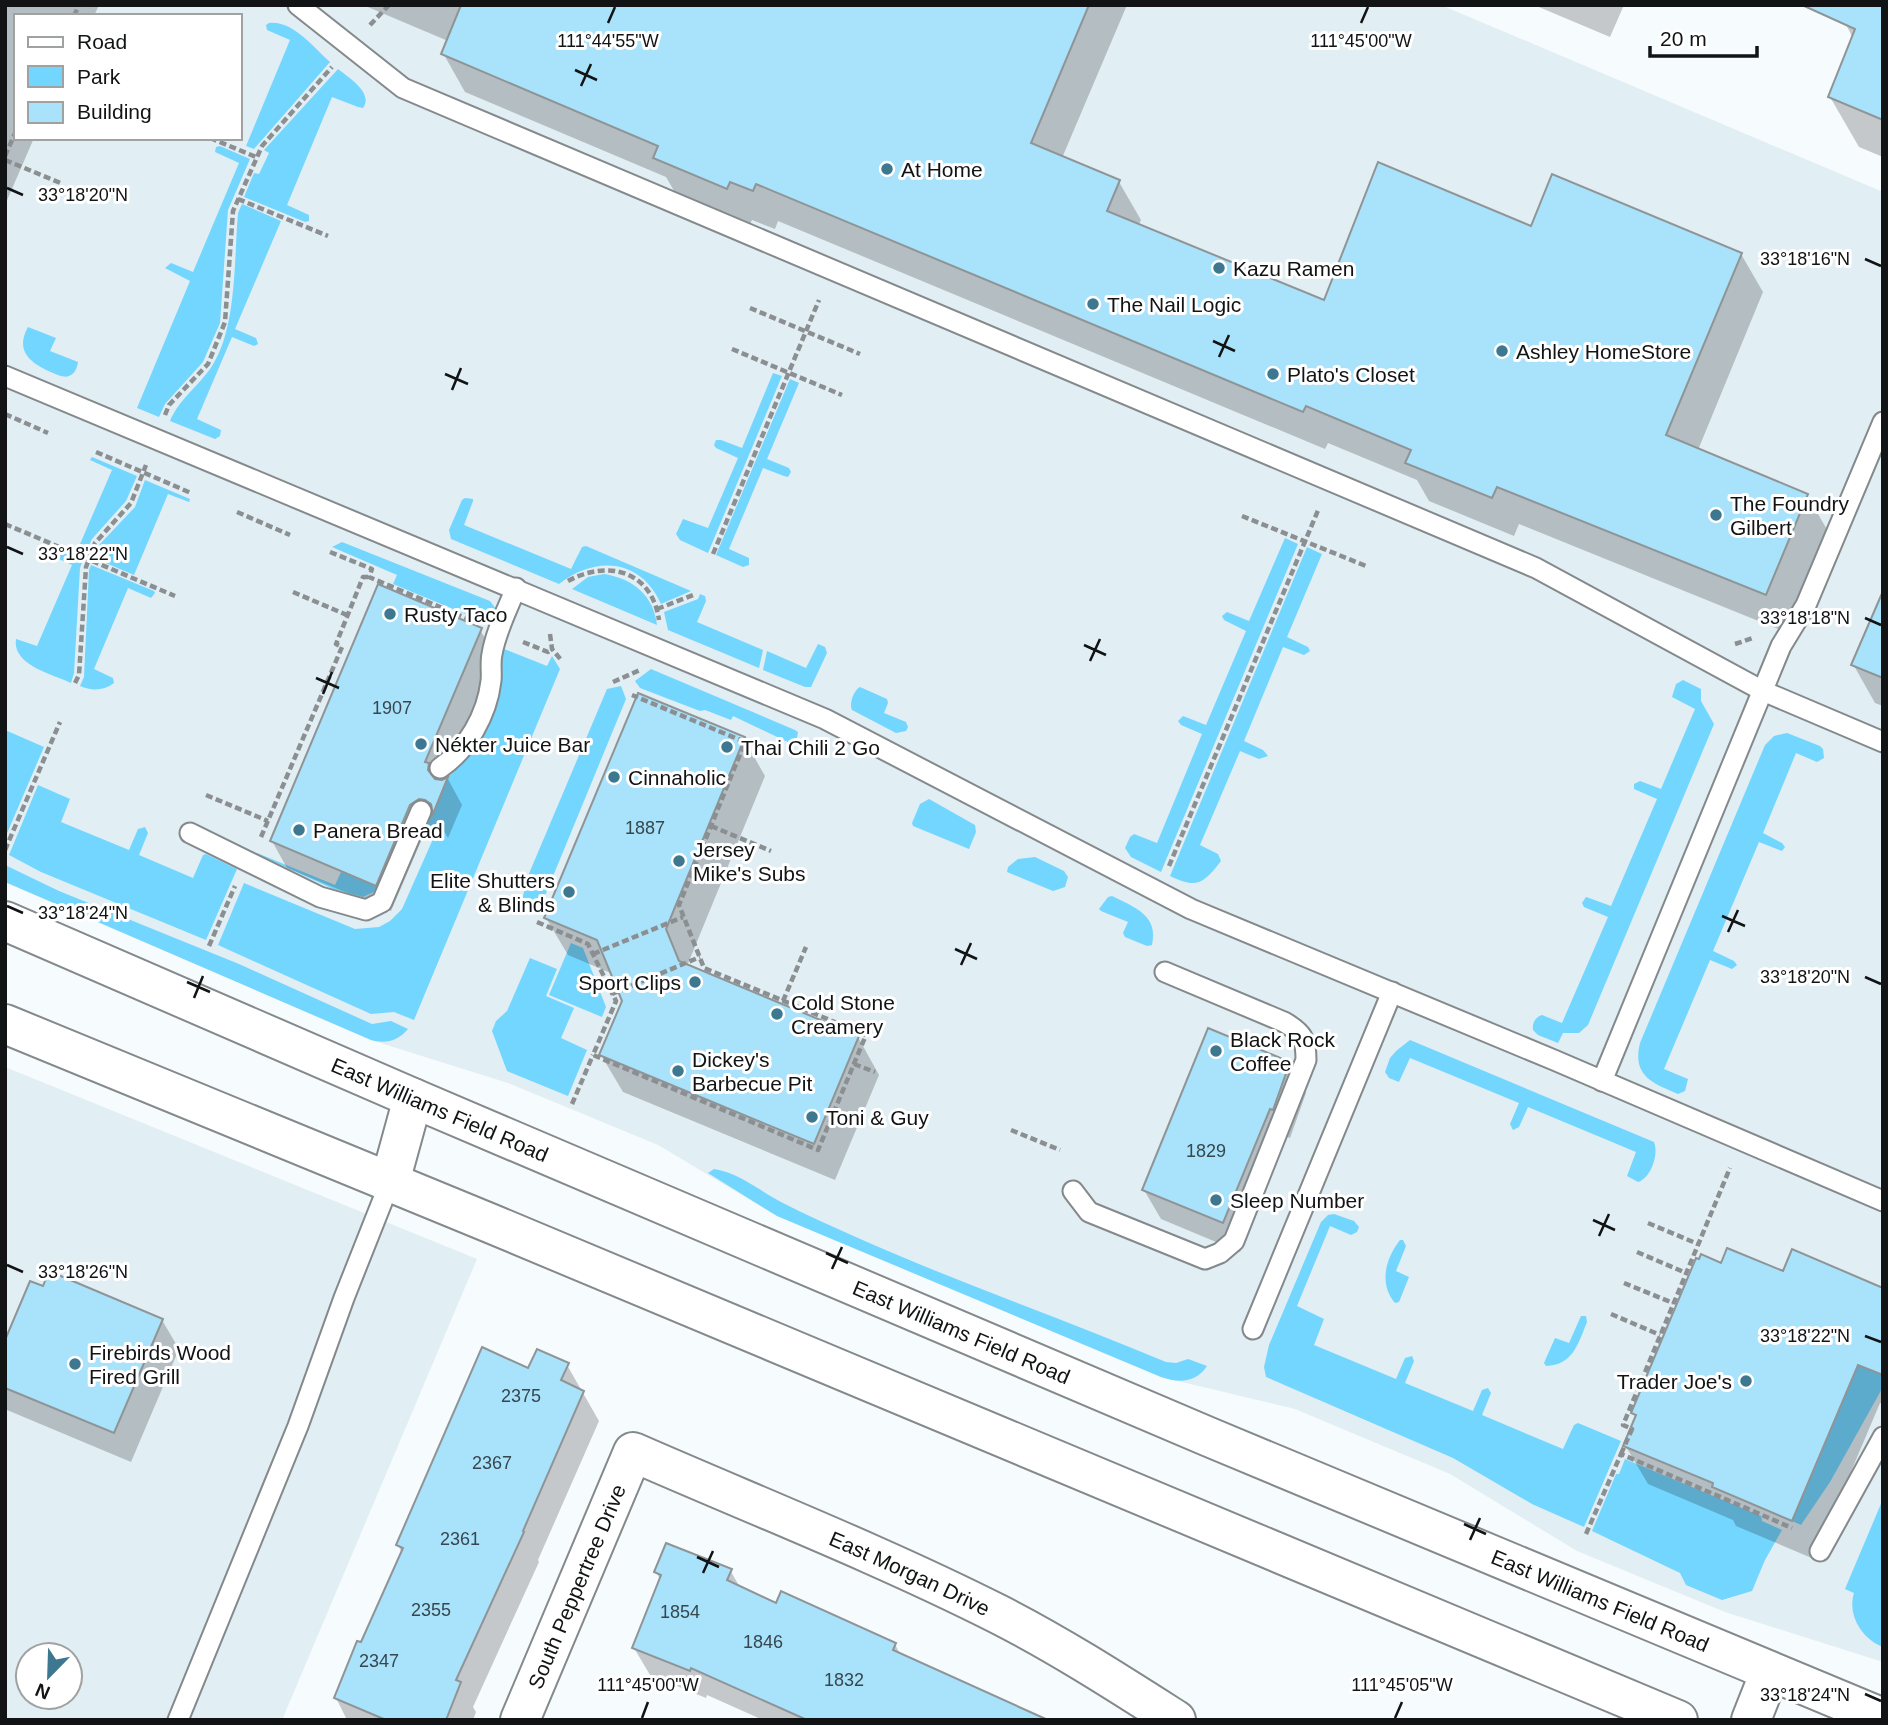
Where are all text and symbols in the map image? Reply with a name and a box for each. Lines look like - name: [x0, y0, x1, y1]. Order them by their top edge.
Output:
- legend: [14, 14, 242, 140]
- scale bar: [1650, 14, 1757, 58]
- text: 20 m: [1660, 27, 1707, 50]
- text: Road: [77, 30, 127, 53]
- text: 111°44'55"W: [557, 31, 659, 51]
- text: 111°45'00"W: [1310, 31, 1412, 51]
- text: Park: [77, 65, 121, 88]
- text: Building: [77, 100, 152, 123]
- place label: At Home: [901, 158, 983, 181]
- marker: At Home: [879, 161, 895, 177]
- text: 33°18'20"N: [38, 185, 128, 205]
- text: 33°18'16"N: [1760, 249, 1850, 269]
- place label: Kazu Ramen: [1233, 257, 1354, 280]
- marker: Kazu Ramen: [1211, 260, 1227, 276]
- place label: The Nail Logic: [1107, 293, 1241, 316]
- marker: The Nail Logic: [1085, 296, 1101, 312]
- place label: Ashley HomeStore: [1516, 340, 1691, 363]
- marker: Ashley HomeStore: [1494, 343, 1510, 359]
- place label: Plato's Closet: [1287, 363, 1415, 386]
- marker: Plato's Closet: [1265, 366, 1281, 382]
- place label: The Foundry Gilbert: [1730, 492, 1850, 539]
- marker: The Foundry Gilbert: [1708, 507, 1724, 523]
- text: 33°18'22"N: [38, 544, 128, 564]
- place label: Rusty Taco: [404, 603, 508, 626]
- marker: Rusty Taco: [382, 606, 398, 622]
- text: 33°18'18"N: [1760, 608, 1850, 628]
- house number: 1907: [372, 698, 412, 718]
- place label: Nékter Juice Bar: [435, 733, 590, 756]
- marker: Nékter Juice Bar: [413, 736, 429, 752]
- place label: Thai Chili 2 Go: [741, 736, 880, 759]
- marker: Thai Chili 2 Go: [719, 739, 735, 755]
- place label: Cinnaholic: [628, 766, 726, 789]
- marker: Cinnaholic: [606, 769, 622, 785]
- house number: 1887: [625, 818, 665, 838]
- place label: Panera Bread: [313, 819, 443, 842]
- marker: Panera Bread: [291, 822, 307, 838]
- place label: Jersey Mike's Subs: [693, 838, 806, 885]
- marker: Jersey Mike's Subs: [671, 853, 687, 869]
- place label: Elite Shutters & Blinds: [430, 869, 555, 916]
- marker: Elite Shutters & Blinds: [561, 884, 577, 900]
- text: 33°18'24"N: [38, 903, 128, 923]
- text: 33°18'20"N: [1760, 967, 1850, 987]
- place label: Sport Clips: [578, 971, 681, 994]
- marker: Sport Clips: [687, 974, 703, 990]
- place label: Cold Stone Creamery: [791, 991, 895, 1038]
- marker: Cold Stone Creamery: [769, 1006, 785, 1022]
- place label: Black Rock Coffee: [1230, 1028, 1336, 1075]
- marker: Black Rock Coffee: [1208, 1043, 1224, 1059]
- place label: Dickey's Barbecue Pit: [692, 1048, 812, 1095]
- street label: East Williams Field Road: [328, 1053, 552, 1166]
- marker: Dickey's Barbecue Pit: [670, 1063, 686, 1079]
- place label: Toni & Guy: [826, 1106, 929, 1129]
- marker: Toni & Guy: [804, 1109, 820, 1125]
- house number: 1829: [1186, 1141, 1226, 1161]
- place label: Sleep Number: [1230, 1189, 1364, 1212]
- marker: Sleep Number: [1208, 1192, 1224, 1208]
- text: 33°18'26"N: [38, 1262, 128, 1282]
- street label: East Williams Field Road: [850, 1275, 1074, 1388]
- text: 33°18'22"N: [1760, 1326, 1850, 1346]
- place label: Firebirds Wood Fired Grill: [89, 1341, 231, 1388]
- marker: Firebirds Wood Fired Grill: [67, 1356, 83, 1372]
- place label: Trader Joe's: [1617, 1370, 1732, 1393]
- marker: Trader Joe's: [1738, 1373, 1754, 1389]
- house number: 2375: [501, 1386, 541, 1406]
- house number: 2367: [472, 1453, 512, 1473]
- street label: South Peppertree Drive: [523, 1481, 630, 1692]
- street label: East Morgan Drive: [826, 1526, 994, 1620]
- house number: 2361: [440, 1529, 480, 1549]
- street label: East Williams Field Road: [1488, 1545, 1713, 1656]
- house number: 2355: [411, 1600, 451, 1620]
- house number: 1854: [660, 1602, 700, 1622]
- house number: 1846: [743, 1632, 783, 1652]
- north arrow: [14, 1641, 84, 1711]
- house number: 2347: [359, 1651, 399, 1671]
- house number: 1832: [824, 1670, 864, 1690]
- text: 111°45'00"W: [597, 1675, 699, 1695]
- text: 111°45'05"W: [1351, 1675, 1453, 1695]
- text: N: [32, 1679, 53, 1704]
- text: 33°18'24"N: [1760, 1685, 1850, 1705]

